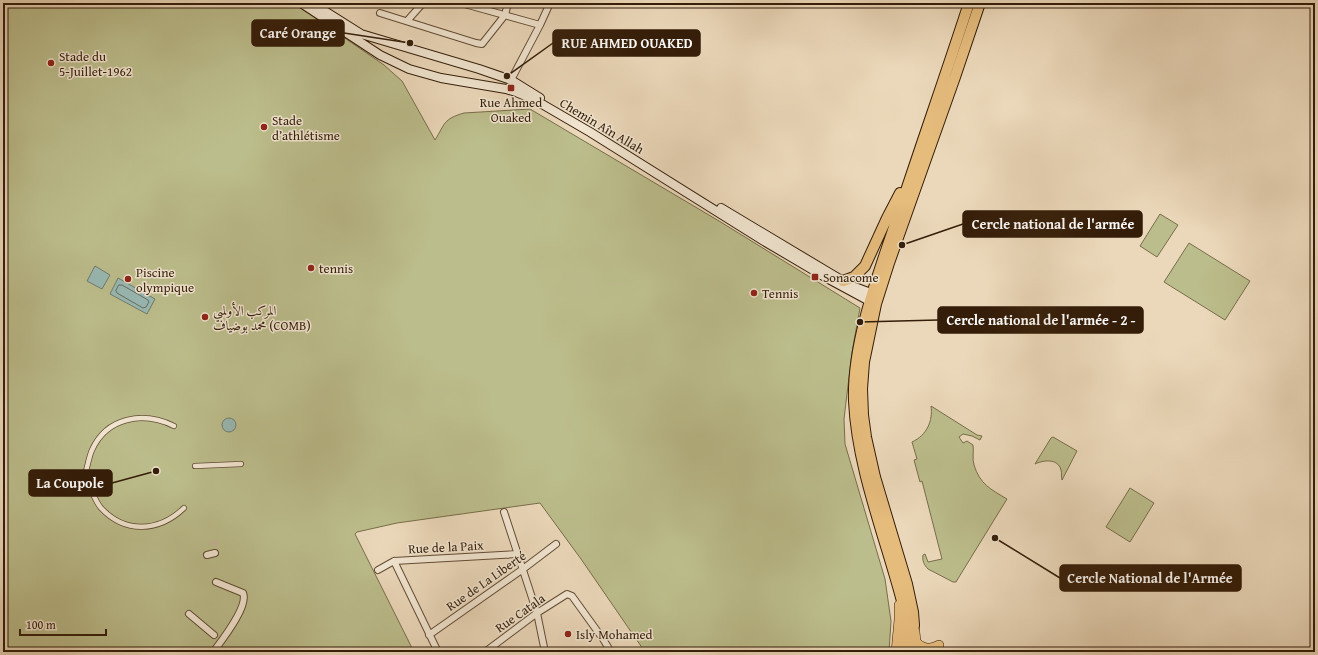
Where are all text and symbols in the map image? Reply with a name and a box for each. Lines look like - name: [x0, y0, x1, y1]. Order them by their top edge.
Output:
- callout: Caré Orange: [252, 20, 344, 46]
- text: Caré Orange: [260, 23, 336, 43]
- callout: RUE AHMED OUAKED: [553, 30, 700, 56]
- text: RUE AHMED OUAKED: [561, 33, 693, 53]
- place label: Stade du 5-Juillet-1962: [59, 47, 132, 81]
- marker: Stade du 5-Juillet-1962: [46, 58, 56, 68]
- marker: Rue Ahmed Ouaked: [506, 83, 516, 93]
- place label: Rue Ahmed Ouaked: [480, 93, 542, 127]
- street label: Chemin Aîn Allah: [556, 93, 648, 159]
- place label: Stade d’athlétisme: [272, 111, 340, 145]
- marker: Stade d’athlétisme: [259, 122, 269, 132]
- callout: Cercle national de l'armée: [963, 211, 1142, 237]
- text: Cercle national de l'armée: [972, 214, 1134, 234]
- place label: tennis: [319, 259, 353, 278]
- place label: Piscine olympique: [136, 263, 194, 297]
- marker: tennis: [306, 263, 316, 273]
- place label: Sonacome: [823, 268, 879, 287]
- marker: Sonacome: [810, 272, 820, 282]
- marker: Piscine olympique: [123, 274, 133, 284]
- place label: Tennis: [762, 284, 798, 303]
- marker: Tennis: [749, 288, 759, 298]
- place label: المركب الأولمبي محمد بوضياف (COMB): [213, 301, 311, 335]
- callout: Cercle national de l'armée - 2 -: [938, 307, 1143, 333]
- text: Cercle national de l'armée - 2 -: [946, 310, 1136, 330]
- marker: المركب الأولمبي محمد بوضياف (COMB): [200, 312, 210, 322]
- callout: La Coupole: [29, 470, 112, 496]
- text: La Coupole: [36, 473, 104, 493]
- street label: Rue de la Paix: [408, 536, 485, 558]
- street label: Rue de La Liberté: [442, 546, 530, 616]
- callout: Cercle National de l'Armée: [1060, 565, 1241, 591]
- text: Cercle National de l'Armée: [1067, 568, 1233, 588]
- street label: Rue Catala: [491, 588, 550, 637]
- scale bar: [20, 611, 106, 637]
- text: 100 m: [26, 616, 56, 633]
- place label: Isly Mohamed: [576, 625, 653, 644]
- marker: Isly Mohamed: [563, 629, 573, 639]

